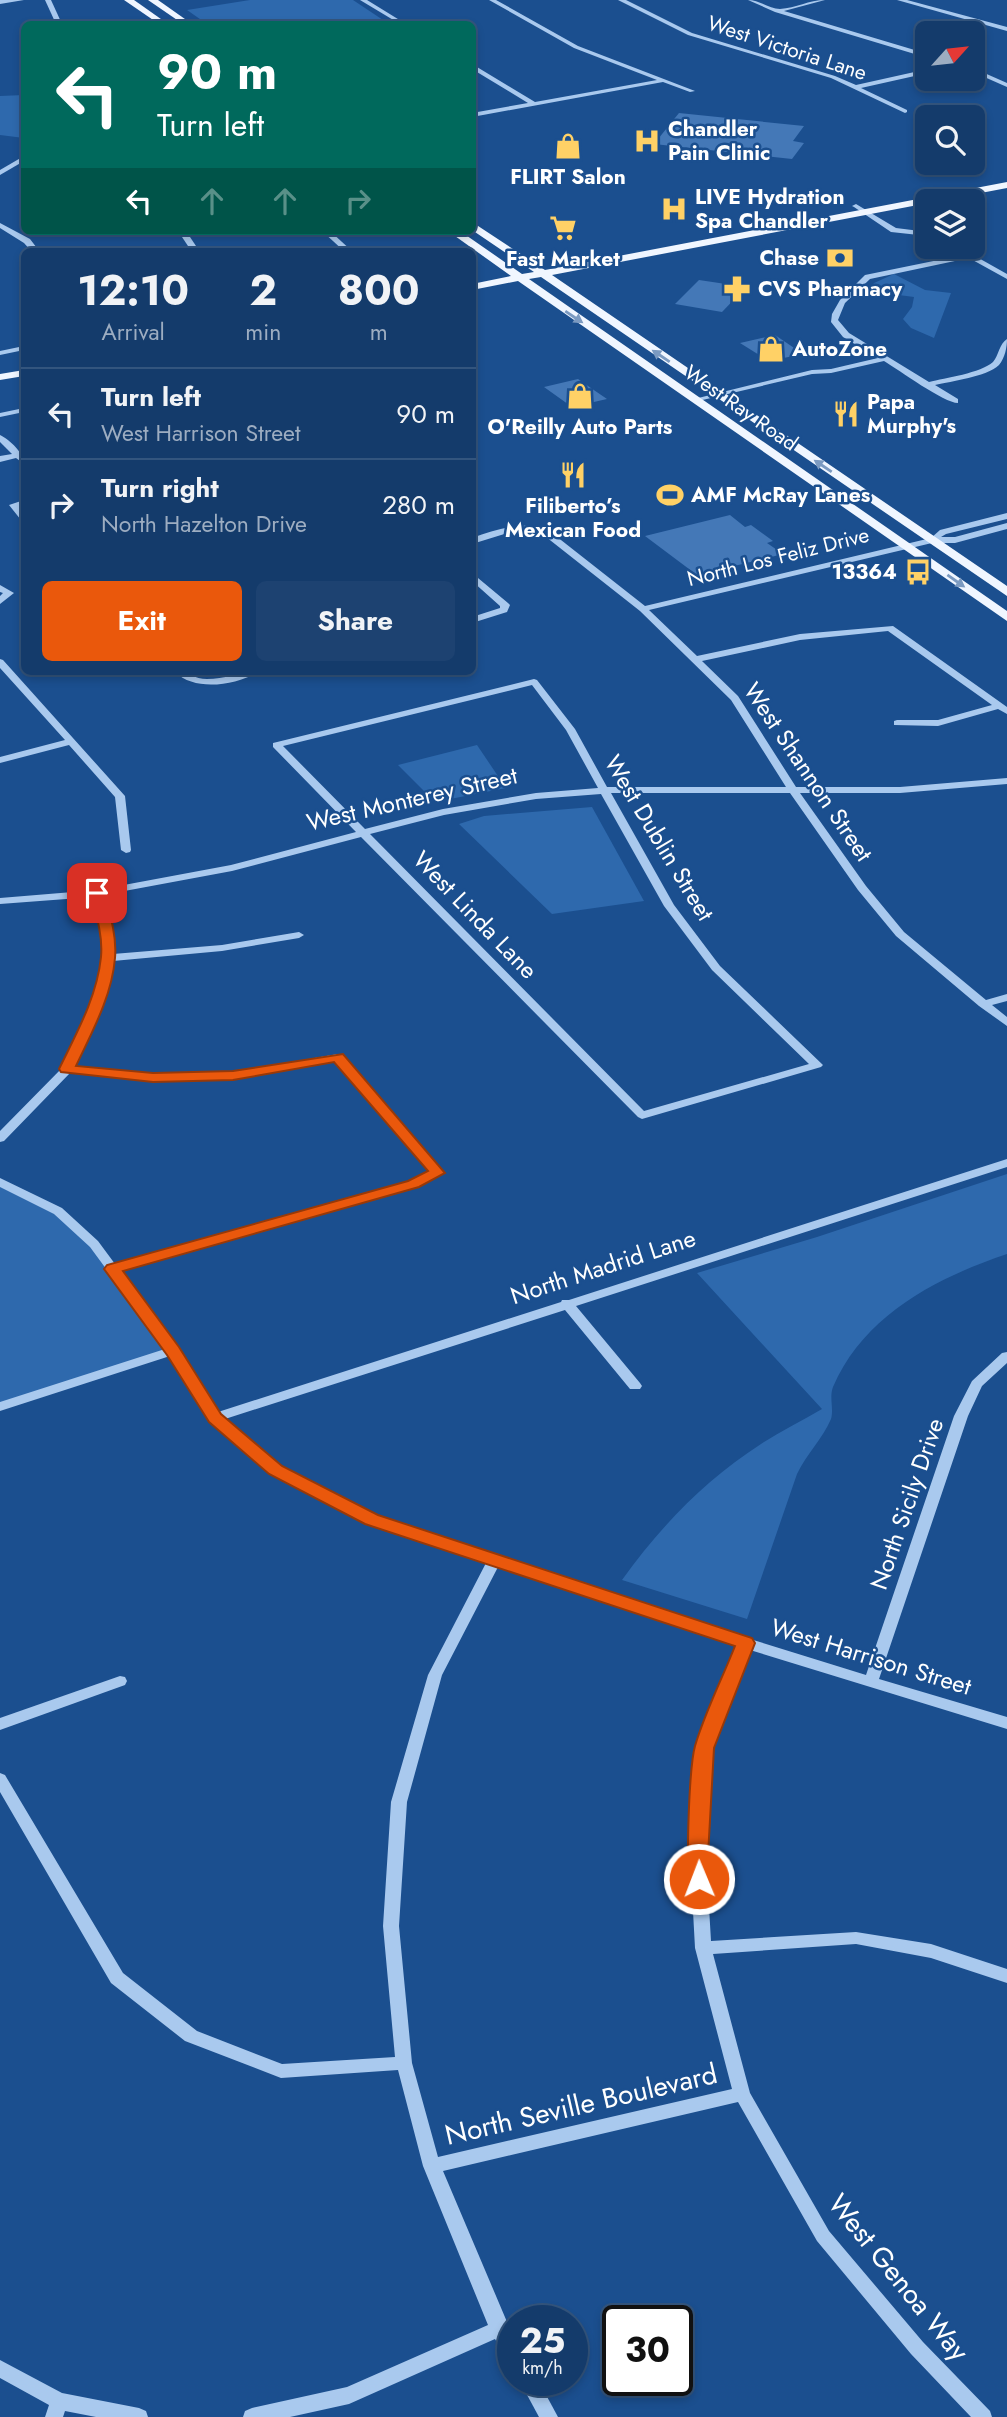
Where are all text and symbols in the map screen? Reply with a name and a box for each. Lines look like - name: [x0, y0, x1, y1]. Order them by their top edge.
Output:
- street label: West Victoria Lane: [703, 8, 871, 88]
- north arrow: [915, 21, 985, 91]
- map controls: [915, 21, 985, 259]
- text: 90 m: [157, 37, 277, 107]
- icon: left: [42, 49, 133, 140]
- text: Turn left: [157, 102, 264, 148]
- button: search: [915, 105, 985, 175]
- place label: Chandler Pain Clinic: [668, 114, 770, 168]
- hospital icon: Chandler Pain Clinic: [632, 126, 662, 156]
- shop icon: FLIRT Salon: [553, 131, 583, 161]
- place label: FLIRT Salon: [510, 162, 626, 192]
- icon: left: [120, 182, 158, 220]
- icon: ahead: [193, 182, 231, 220]
- icon: ahead: [266, 182, 304, 220]
- icon: right: [339, 182, 377, 220]
- place label: LIVE Hydration Spa Chandler: [695, 182, 845, 236]
- button: layers: [915, 189, 985, 259]
- hospital icon: LIVE Hydration Spa Chandler: [659, 194, 689, 224]
- supermarket icon: Fast Market: [548, 213, 578, 243]
- place label: Chase: [759, 243, 819, 273]
- bank icon: Chase: [825, 243, 855, 273]
- place label: Fast Market: [506, 244, 620, 274]
- text: 12:10: [77, 260, 189, 321]
- text: 2: [250, 260, 277, 321]
- text: 800: [338, 260, 420, 321]
- pharmacy icon: CVS Pharmacy: [722, 274, 752, 304]
- place label: CVS Pharmacy: [758, 274, 903, 304]
- one-way arrow: [565, 310, 583, 324]
- text: Arrival: [101, 315, 165, 349]
- text: min: [245, 315, 281, 349]
- text: m: [370, 315, 388, 349]
- shop icon: AutoZone: [756, 334, 786, 364]
- place label: AutoZone: [791, 334, 887, 364]
- one-way arrow: [651, 349, 671, 362]
- street label: West Ray Road: [678, 358, 804, 458]
- text: Turn left: [101, 378, 201, 416]
- shop icon: O'Reilly Auto Parts: [565, 381, 595, 411]
- place label: Papa Murphy's: [867, 387, 957, 441]
- icon: left: [42, 395, 80, 433]
- text: 90 m: [396, 395, 455, 433]
- restaurant icon: Papa Murphy's: [831, 399, 861, 429]
- place label: O'Reilly Auto Parts: [488, 412, 673, 442]
- text: West Harrison Street: [101, 416, 300, 450]
- restaurant icon: Filiberto’s Mexican Food: [558, 460, 588, 490]
- one-way arrow: [813, 460, 832, 473]
- text: Turn right: [101, 469, 219, 507]
- sports icon: AMF McRay Lanes: [655, 480, 685, 510]
- place label: AMF McRay Lanes: [690, 480, 871, 510]
- icon: right: [42, 486, 80, 524]
- text: 280 m: [382, 486, 455, 524]
- place label: Filiberto’s Mexican Food: [505, 491, 641, 545]
- text: North Hazelton Drive: [101, 507, 307, 541]
- street label: North Los Feliz Drive: [684, 520, 872, 594]
- place label: 13364: [832, 557, 897, 587]
- bus stop icon: 13364: [903, 557, 933, 587]
- one-way arrow: [947, 574, 965, 588]
- button: Exit: [42, 581, 242, 661]
- button: Share: [256, 581, 455, 661]
- street label: West Shannon Street: [735, 675, 882, 869]
- street label: West Dublin Street: [596, 748, 723, 928]
- street label: West Monterey Street: [303, 757, 521, 840]
- street label: West Linda Lane: [405, 843, 546, 987]
- pin: [67, 863, 127, 923]
- icon: arrive: [78, 874, 116, 912]
- street label: North Madrid Lane: [506, 1220, 700, 1313]
- street label: North Sicily Drive: [861, 1413, 952, 1594]
- street label: West Harrison Street: [767, 1609, 976, 1704]
- position arrow: [662, 1842, 736, 1916]
- street label: North Seville Boulevard: [441, 2053, 721, 2156]
- street label: West Genoa Way: [818, 2185, 979, 2370]
- speed limit sign: 30: [602, 2305, 693, 2396]
- text: 25: [520, 2316, 565, 2366]
- text: km/h: [522, 2355, 563, 2381]

